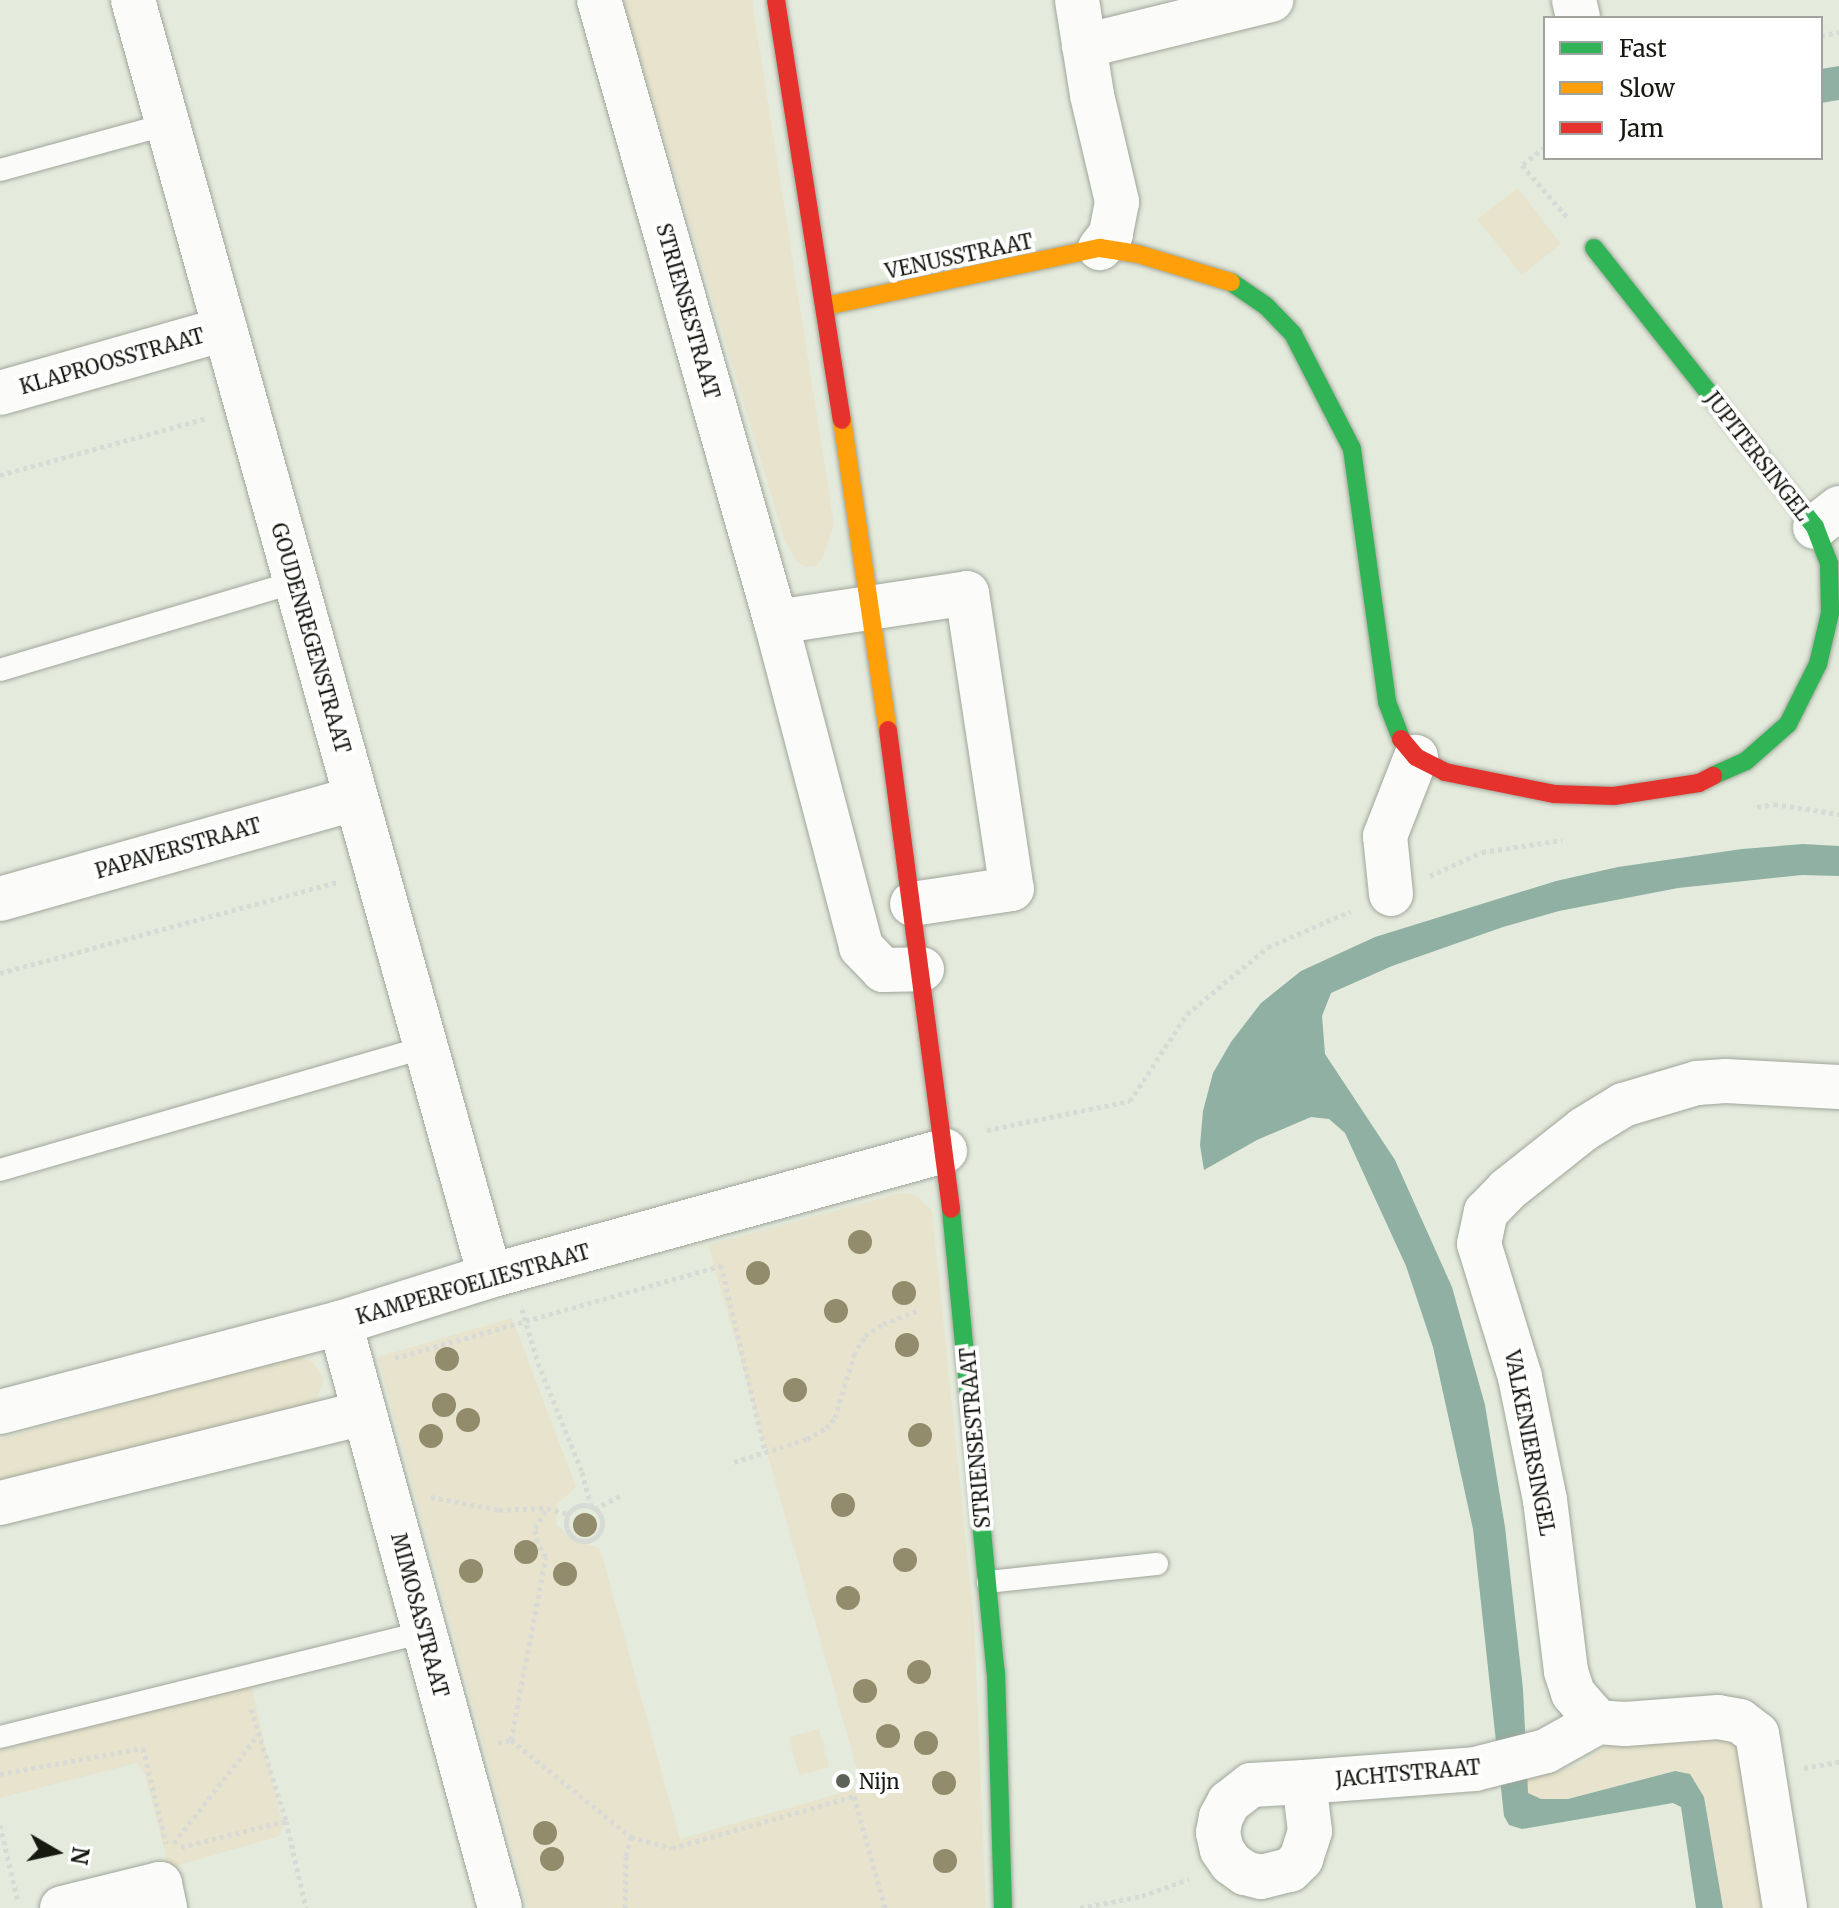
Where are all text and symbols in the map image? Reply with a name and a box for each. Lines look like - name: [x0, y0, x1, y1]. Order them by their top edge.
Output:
- legend: [1543, 16, 1823, 160]
- text: Fast: [1619, 33, 1667, 64]
- text: Slow: [1619, 73, 1675, 104]
- text: Jam: [1619, 113, 1664, 144]
- street label: STRIENSESTRAAT: [651, 220, 725, 402]
- street label: VENUSSTRAAT: [883, 229, 1035, 283]
- street label: KLAPROOSSTRAAT: [17, 323, 207, 399]
- street label: JUPITERSINGEL: [1700, 387, 1816, 525]
- street label: GOUDENREGENSTRAAT: [267, 520, 355, 756]
- street label: PAPAVERSTRAAT: [92, 813, 264, 883]
- street label: KAMPERFOELIESTRAAT: [353, 1239, 593, 1329]
- street label: STRIENSESTRAAT: [955, 1347, 995, 1529]
- street label: VALKENIERSINGEL: [1500, 1348, 1560, 1538]
- street label: MIMOSASTRAAT: [387, 1530, 453, 1700]
- street label: JACHTSTRAAT: [1334, 1755, 1482, 1791]
- place label: Nijn: [859, 1769, 900, 1793]
- marker: Nijn: [834, 1772, 852, 1790]
- north arrow: [16, 1812, 96, 1892]
- text: N: [65, 1845, 95, 1867]

